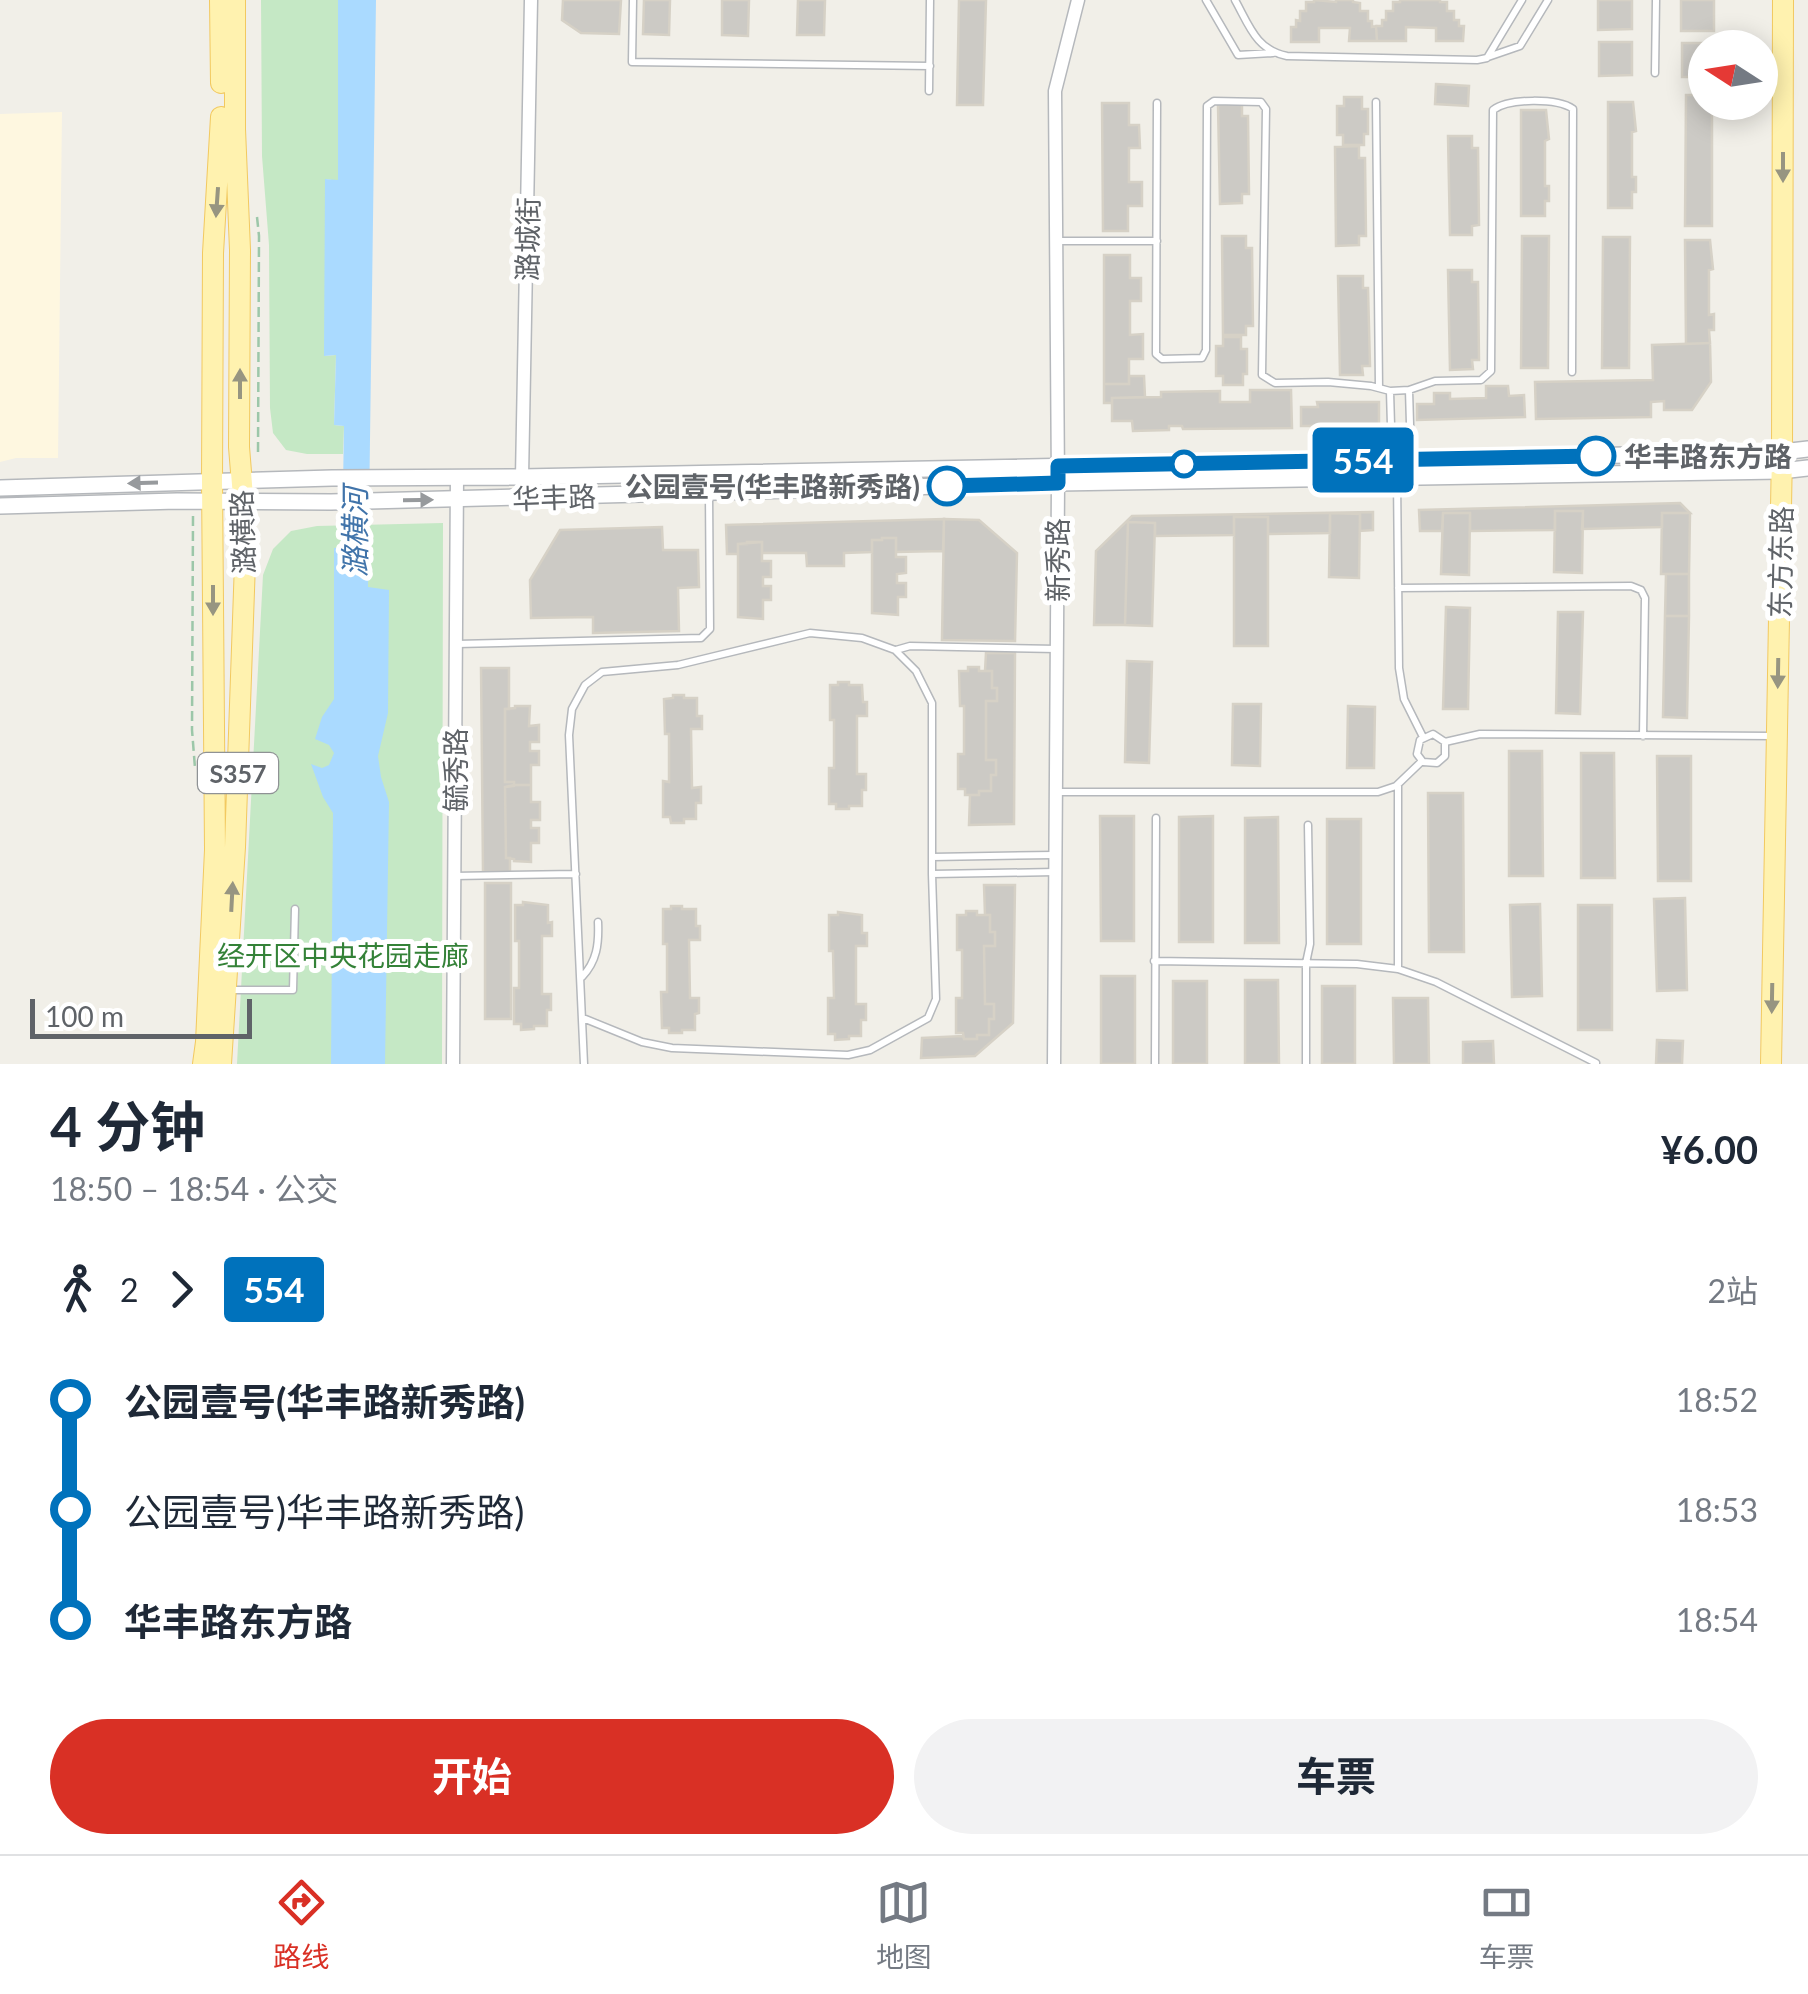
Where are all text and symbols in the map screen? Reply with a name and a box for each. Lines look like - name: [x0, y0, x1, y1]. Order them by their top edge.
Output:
- north arrow: [1688, 30, 1778, 120]
- map controls: [1688, 30, 1778, 120]
- one-way arrow: [1775, 152, 1791, 184]
- one-way arrow: [208, 187, 224, 219]
- street label: 潞城街: [509, 197, 545, 281]
- one-way arrow: [232, 367, 248, 399]
- line badge: 554: [1306, 428, 1420, 492]
- marker: 华丰路东方路: [1577, 437, 1615, 475]
- text: 554: [1333, 439, 1393, 481]
- place label: 华丰路东方路: [1624, 439, 1792, 473]
- unlabelled marker: [1171, 451, 1197, 477]
- marker: 公园壹号(华丰路新秀路): [928, 467, 966, 505]
- place label: 公园壹号(华丰路新秀路): [625, 469, 920, 503]
- one-way arrow: [126, 476, 158, 492]
- street label: 华丰路: [511, 479, 597, 515]
- water label: 潞横河: [336, 482, 372, 577]
- street label: 潞横路: [224, 489, 260, 575]
- one-way arrow: [403, 492, 435, 508]
- street label: 东方东路: [1762, 506, 1798, 618]
- street label: 新秀路: [1040, 518, 1074, 602]
- one-way arrow: [205, 585, 221, 617]
- one-way arrow: [1770, 658, 1786, 690]
- street label: 毓秀路: [438, 728, 472, 812]
- road number: S357: [198, 753, 278, 793]
- one-way arrow: [224, 880, 240, 912]
- park label: 经开区中央花园走廊: [217, 938, 469, 972]
- one-way arrow: [1764, 982, 1780, 1014]
- scale bar: [30, 994, 252, 1038]
- text: 100 m: [45, 999, 124, 1033]
- text: 4 分钟: [50, 1093, 205, 1159]
- text: ¥6.00: [1661, 1126, 1758, 1172]
- text: 18:50 – 18:54 · 公交: [50, 1169, 338, 1208]
- icon: walk: [50, 1262, 105, 1317]
- icon: forward: [154, 1262, 209, 1317]
- text: 554: [244, 1268, 304, 1310]
- text: 2: [120, 1270, 139, 1309]
- text: 2站: [1707, 1271, 1758, 1310]
- text: 公园壹号(华丰路新秀路): [124, 1378, 525, 1424]
- text: 18:52: [1676, 1380, 1758, 1419]
- text: 公园壹号)华丰路新秀路): [124, 1488, 524, 1534]
- text: 18:53: [1676, 1490, 1758, 1529]
- text: 华丰路东方路: [124, 1598, 352, 1644]
- text: 18:54: [1676, 1600, 1758, 1639]
- button: 开始: [50, 1719, 894, 1834]
- button: 车票: [914, 1719, 1758, 1834]
- tab: 路线: [273, 1875, 329, 1975]
- tab: 地图: [876, 1875, 932, 1975]
- tab: 车票: [1479, 1875, 1535, 1975]

